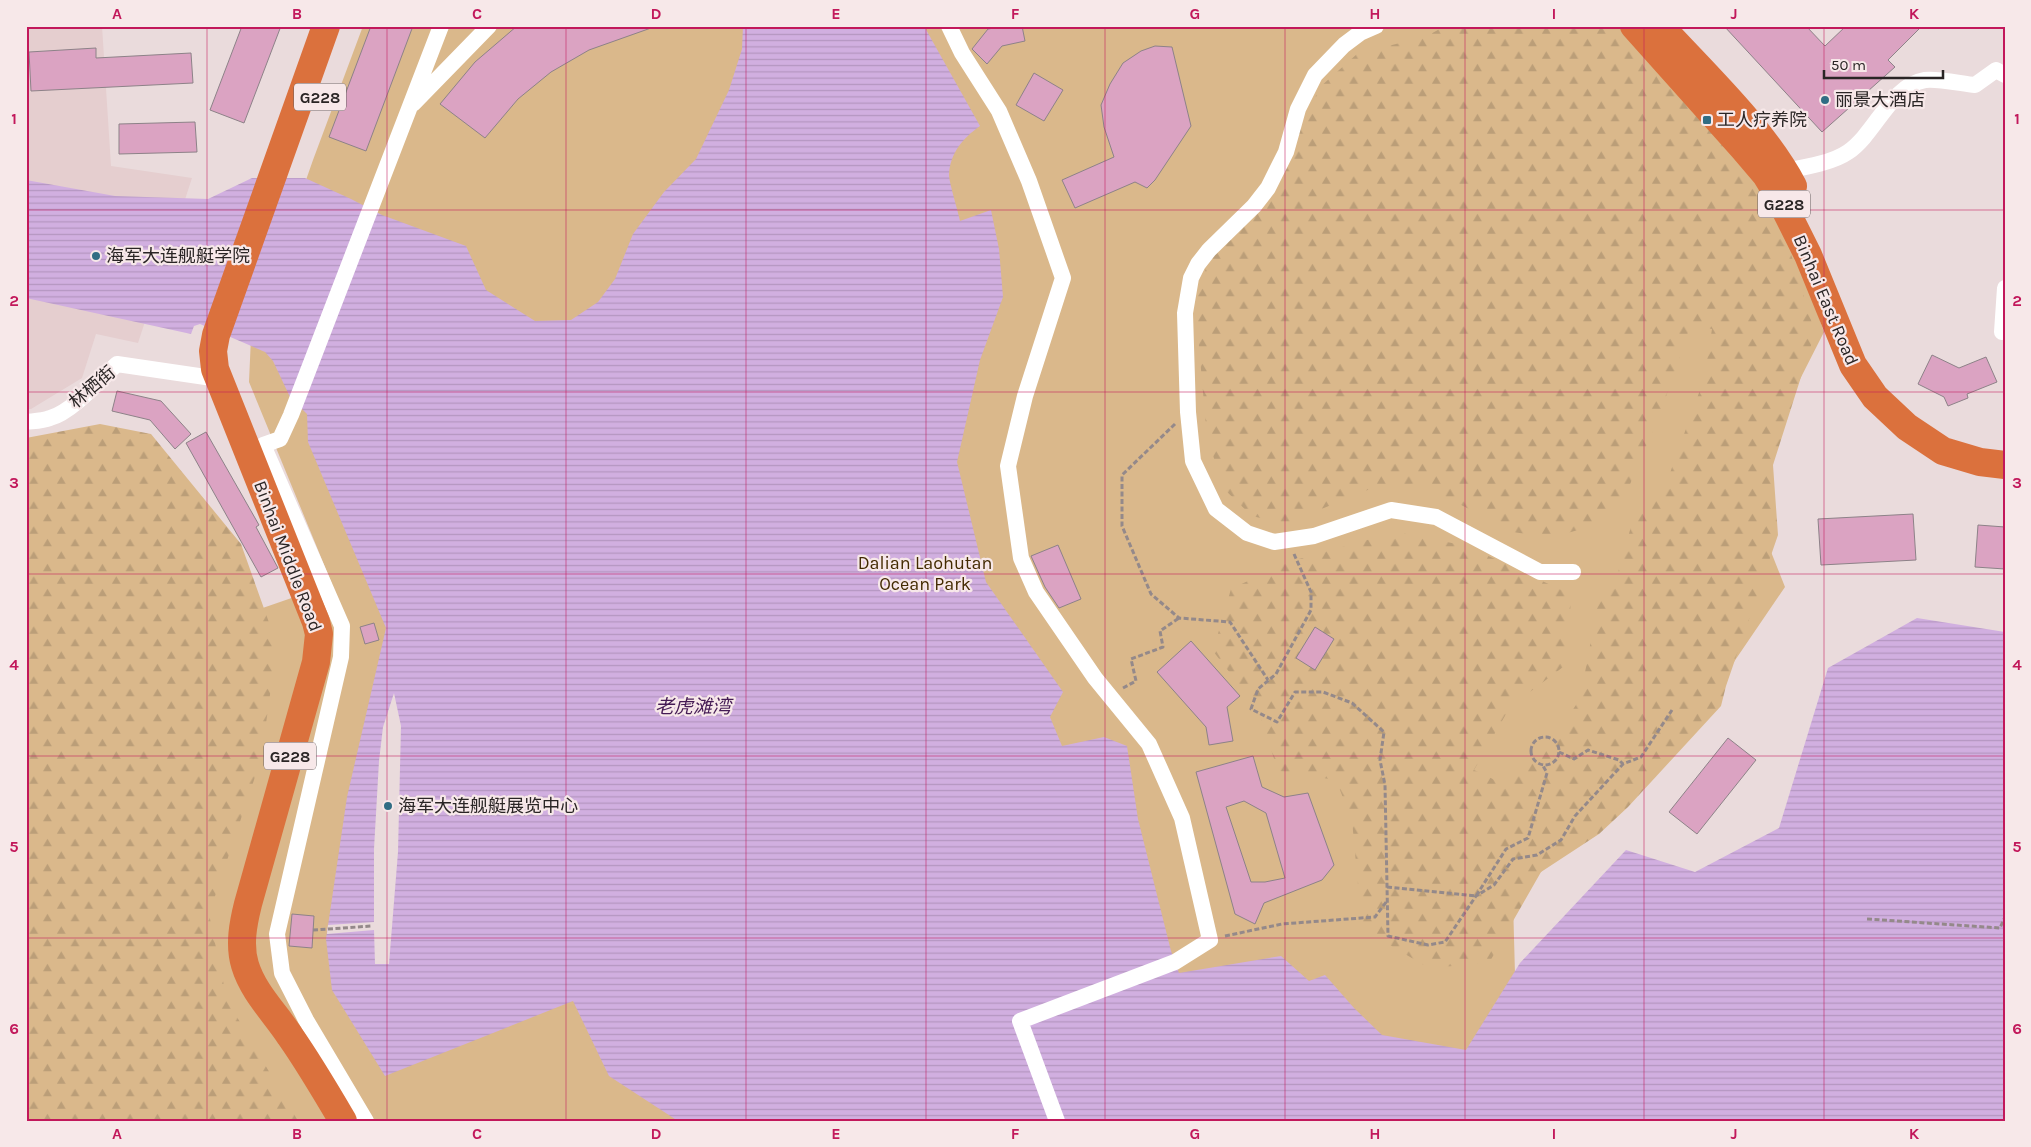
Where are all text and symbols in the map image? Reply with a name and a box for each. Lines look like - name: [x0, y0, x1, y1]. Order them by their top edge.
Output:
- text: A: [112, 4, 122, 23]
- text: B: [292, 4, 302, 23]
- text: C: [472, 4, 482, 23]
- text: D: [651, 4, 662, 23]
- text: E: [831, 4, 841, 23]
- text: F: [1011, 4, 1020, 23]
- text: G: [1190, 4, 1200, 23]
- text: H: [1369, 4, 1381, 23]
- text: I: [1552, 4, 1556, 23]
- text: J: [1730, 4, 1738, 23]
- text: K: [1909, 4, 1920, 23]
- scale bar: [1824, 48, 1942, 80]
- text: 50 m: [1831, 56, 1866, 74]
- road number: G228: [294, 84, 346, 110]
- place label: 丽景大酒店: [1835, 89, 1925, 111]
- marker: 丽景大酒店: [1819, 94, 1831, 106]
- text: 1: [11, 109, 17, 128]
- place label: 工人疗养院: [1717, 109, 1807, 131]
- text: 1: [2014, 109, 2020, 128]
- marker: 工人疗养院: [1701, 114, 1713, 126]
- road number: G228: [1758, 190, 1810, 218]
- street label: Binhai East Road: [1789, 231, 1863, 369]
- place label: 海军大连舰艇学院: [106, 245, 250, 267]
- marker: 海军大连舰艇学院: [90, 250, 102, 262]
- text: 2: [9, 291, 19, 310]
- text: 2: [2012, 291, 2022, 310]
- street label: 林栖街: [64, 361, 120, 413]
- text: 3: [9, 473, 19, 492]
- text: 3: [2012, 473, 2022, 492]
- street label: Binhai Middle Road: [249, 477, 327, 635]
- park label: Dalian Laohutan Ocean Park: [858, 552, 992, 595]
- text: 4: [9, 655, 19, 674]
- text: 4: [2012, 655, 2022, 674]
- water label: 老虎滩湾: [655, 696, 734, 718]
- road number: G228: [264, 742, 316, 769]
- place label: 海军大连舰艇展览中心: [398, 795, 578, 817]
- marker: 海军大连舰艇展览中心: [382, 800, 394, 812]
- text: 5: [9, 837, 19, 856]
- text: 5: [2012, 837, 2022, 856]
- text: 6: [9, 1019, 19, 1038]
- text: 6: [2012, 1019, 2022, 1038]
- text: A: [112, 1124, 122, 1143]
- text: B: [292, 1124, 302, 1143]
- text: C: [472, 1124, 482, 1143]
- text: D: [651, 1124, 662, 1143]
- text: E: [831, 1124, 841, 1143]
- text: F: [1011, 1124, 1020, 1143]
- text: G: [1190, 1124, 1200, 1143]
- text: H: [1369, 1124, 1381, 1143]
- text: I: [1552, 1124, 1556, 1143]
- text: J: [1730, 1124, 1738, 1143]
- text: K: [1909, 1124, 1920, 1143]

